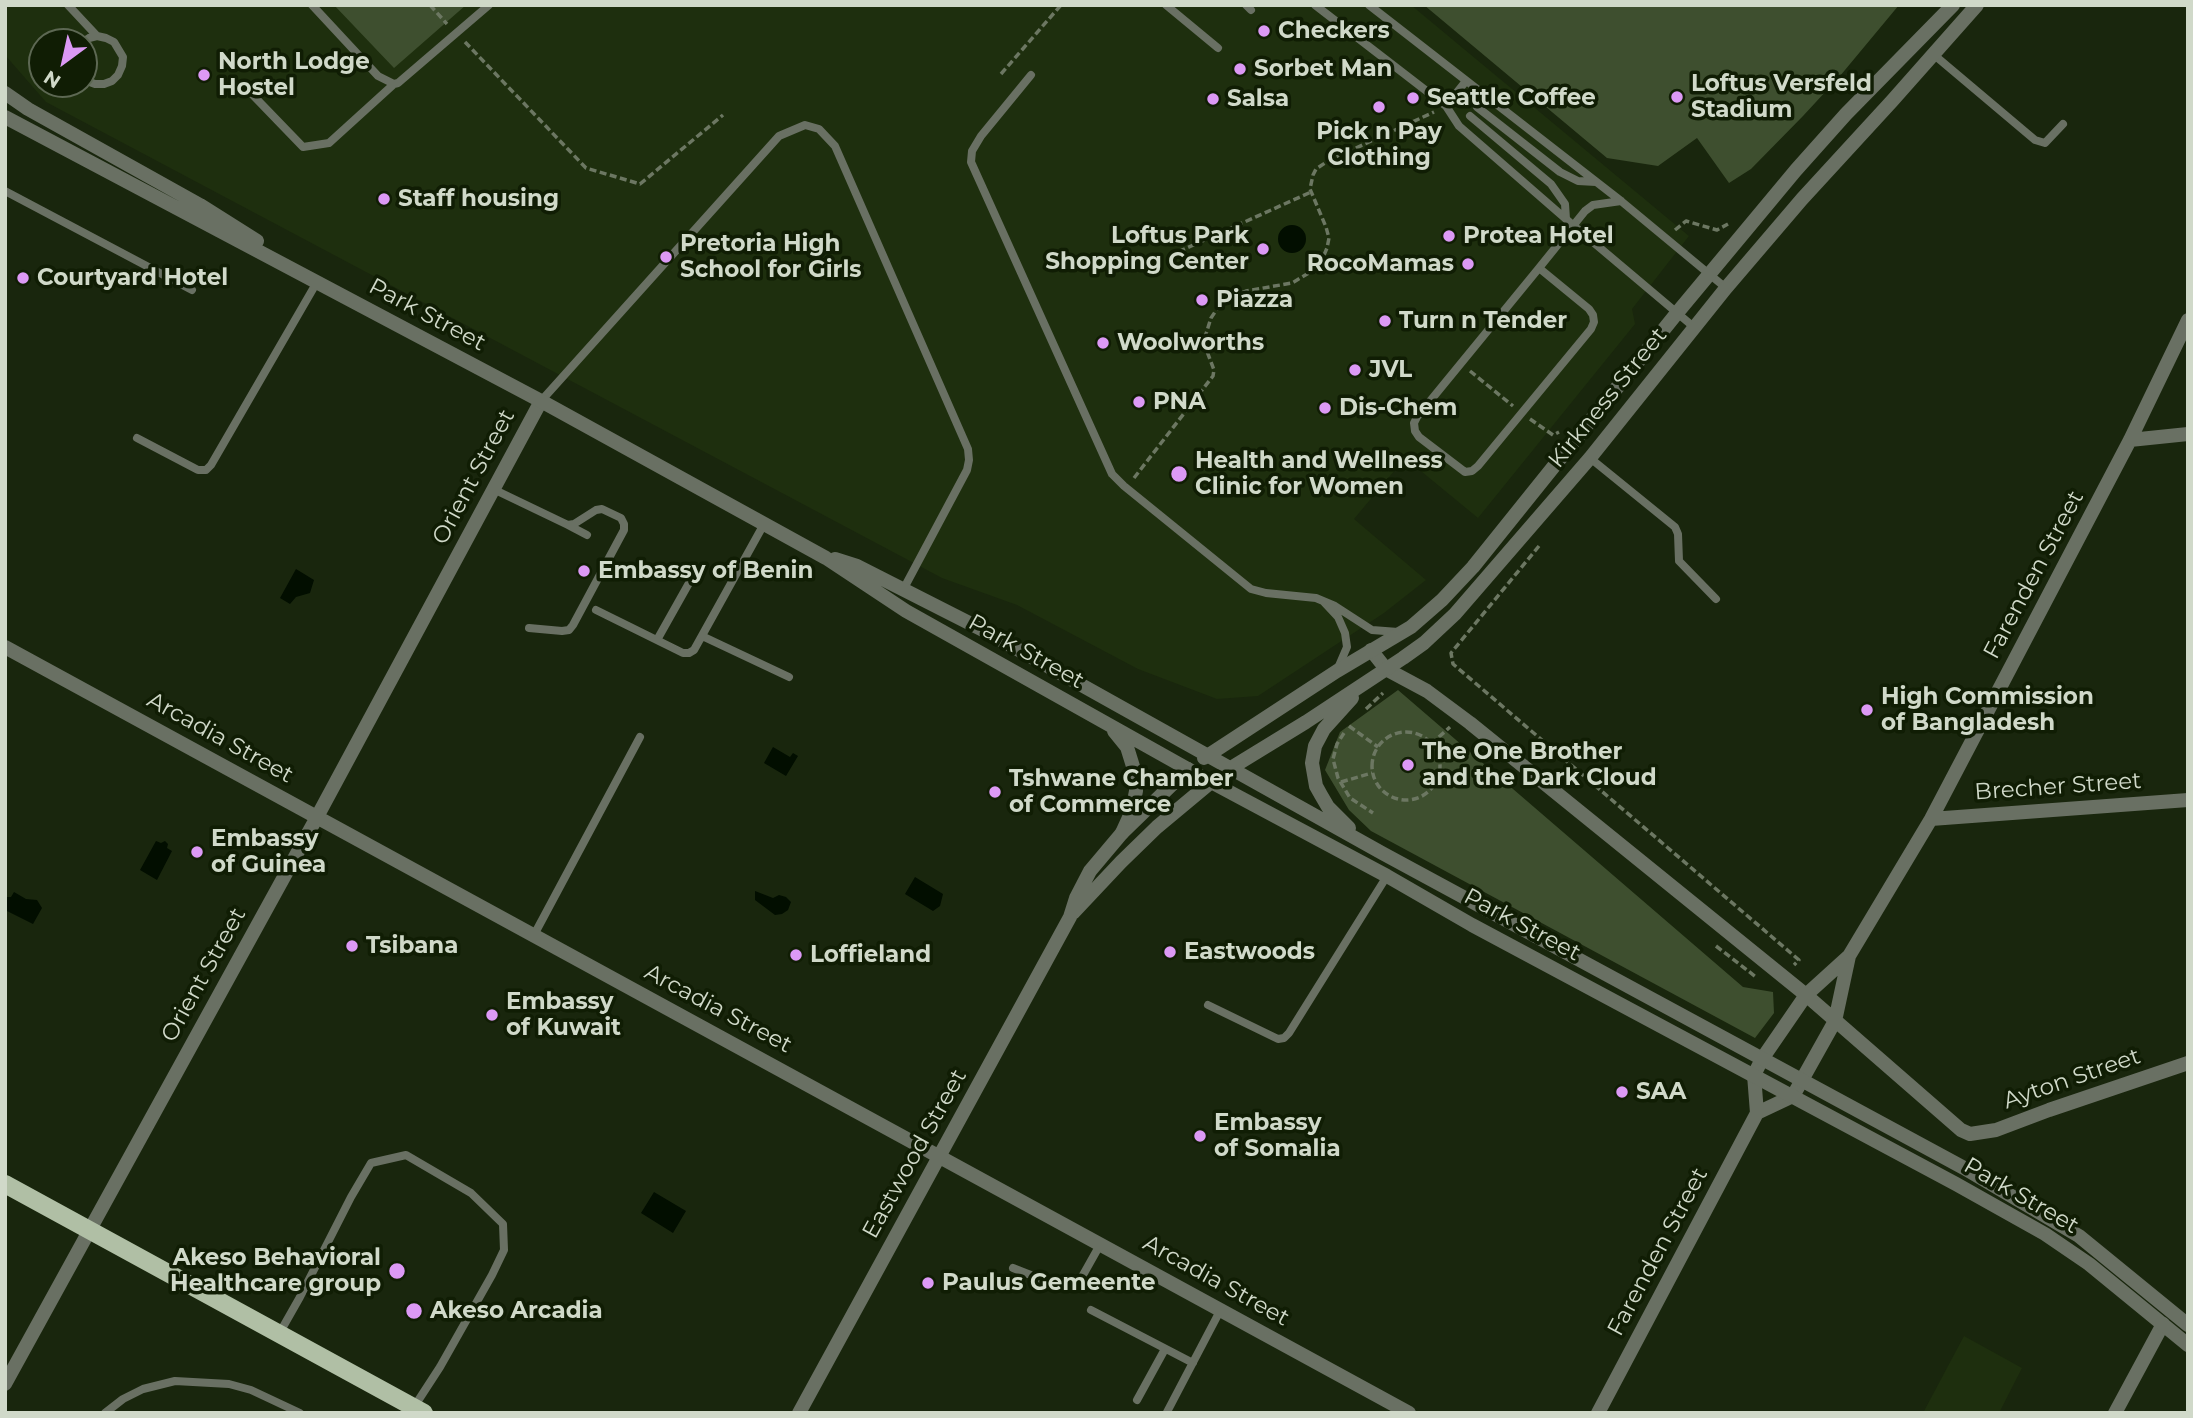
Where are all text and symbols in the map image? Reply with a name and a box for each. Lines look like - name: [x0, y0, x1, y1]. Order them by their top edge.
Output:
- place label: Checkers: [1278, 17, 1390, 45]
- marker: Checkers: [1256, 23, 1272, 39]
- north arrow: [28, 28, 98, 98]
- place label: North Lodge Hostel: [218, 48, 370, 102]
- place label: Sorbet Man: [1254, 55, 1393, 83]
- marker: Sorbet Man: [1232, 61, 1248, 77]
- text: N: [40, 66, 65, 93]
- marker: North Lodge Hostel: [196, 67, 212, 83]
- place label: Loftus Versfeld Stadium: [1691, 70, 1872, 124]
- place label: Seattle Coffee: [1427, 84, 1596, 112]
- place label: Salsa: [1227, 85, 1289, 113]
- marker: Loftus Versfeld Stadium: [1669, 89, 1685, 105]
- marker: Seattle Coffee: [1405, 90, 1421, 106]
- marker: Salsa: [1205, 91, 1221, 107]
- marker: Pick n Pay Clothing: [1371, 99, 1387, 115]
- place label: Pick n Pay Clothing: [1316, 118, 1442, 172]
- place label: Staff housing: [398, 185, 559, 213]
- marker: Staff housing: [376, 191, 392, 207]
- place label: Loftus Park Shopping Center: [1045, 222, 1249, 276]
- place label: Protea Hotel: [1463, 222, 1614, 250]
- marker: Protea Hotel: [1441, 228, 1457, 244]
- place label: Pretoria High School for Girls: [680, 230, 862, 284]
- marker: Loftus Park Shopping Center: [1255, 241, 1271, 257]
- marker: Pretoria High School for Girls: [658, 249, 674, 265]
- place label: RocoMamas: [1307, 250, 1454, 278]
- marker: RocoMamas: [1460, 256, 1476, 272]
- place label: Courtyard Hotel: [37, 264, 228, 292]
- marker: Courtyard Hotel: [15, 270, 31, 286]
- street label: Park Street: [364, 273, 490, 357]
- place label: Piazza: [1216, 286, 1293, 314]
- marker: Piazza: [1194, 292, 1210, 308]
- place label: Turn n Tender: [1399, 307, 1567, 335]
- marker: Turn n Tender: [1377, 313, 1393, 329]
- street label: Kirkness Street: [1543, 322, 1673, 474]
- place label: Woolworths: [1117, 329, 1264, 357]
- marker: Woolworths: [1095, 335, 1111, 351]
- place label: JVL: [1369, 356, 1412, 384]
- marker: JVL: [1347, 362, 1363, 378]
- place label: PNA: [1153, 388, 1206, 416]
- marker: PNA: [1131, 394, 1147, 410]
- place label: Dis-Chem: [1339, 394, 1457, 422]
- marker: Dis-Chem: [1317, 400, 1333, 416]
- street label: Orient Street: [427, 405, 521, 549]
- place label: Health and Wellness Clinic for Women: [1195, 447, 1443, 501]
- marker: Health and Wellness Clinic for Women: [1169, 464, 1189, 484]
- street label: Farenden Street: [1978, 486, 2090, 664]
- place label: Embassy of Benin: [598, 557, 813, 585]
- marker: Embassy of Benin: [576, 563, 592, 579]
- street label: Park Street: [963, 609, 1089, 695]
- place label: High Commission of Bangladesh: [1881, 683, 2094, 737]
- street label: Arcadia Street: [142, 686, 298, 790]
- marker: High Commission of Bangladesh: [1859, 702, 1875, 718]
- place label: The One Brother and the Dark Cloud: [1422, 738, 1657, 792]
- marker: The One Brother and the Dark Cloud: [1400, 757, 1416, 773]
- place label: Tshwane Chamber of Commerce: [1009, 765, 1234, 819]
- street label: Brecher Street: [1974, 767, 2142, 807]
- marker: Tshwane Chamber of Commerce: [987, 784, 1003, 800]
- place label: Embassy of Guinea: [211, 825, 326, 879]
- marker: Embassy of Guinea: [189, 844, 205, 860]
- street label: Park Street: [1459, 883, 1585, 967]
- street label: Orient Street: [156, 903, 252, 1047]
- place label: Tsibana: [366, 932, 458, 960]
- marker: Tsibana: [344, 938, 360, 954]
- place label: Eastwoods: [1184, 938, 1315, 966]
- place label: Loffieland: [810, 941, 931, 969]
- marker: Eastwoods: [1162, 944, 1178, 960]
- marker: Loffieland: [788, 947, 804, 963]
- street label: Arcadia Street: [640, 959, 796, 1059]
- place label: Embassy of Kuwait: [506, 988, 621, 1042]
- marker: Embassy of Kuwait: [484, 1007, 500, 1023]
- street label: Ayton Street: [2000, 1043, 2144, 1115]
- street label: Eastwood Street: [857, 1065, 973, 1243]
- place label: SAA: [1636, 1078, 1686, 1106]
- marker: SAA: [1614, 1084, 1630, 1100]
- place label: Embassy of Somalia: [1214, 1109, 1341, 1163]
- marker: Embassy of Somalia: [1192, 1128, 1208, 1144]
- street label: Park Street: [1959, 1152, 2083, 1240]
- street label: Farenden Street: [1602, 1163, 1714, 1341]
- street label: Arcadia Street: [1138, 1229, 1294, 1333]
- place label: Akeso Behavioral Healthcare group: [170, 1244, 381, 1298]
- marker: Akeso Behavioral Healthcare group: [387, 1261, 407, 1281]
- place label: Paulus Gemeente: [942, 1269, 1155, 1297]
- marker: Paulus Gemeente: [920, 1275, 936, 1291]
- place label: Akeso Arcadia: [430, 1297, 603, 1325]
- marker: Akeso Arcadia: [404, 1301, 424, 1321]

